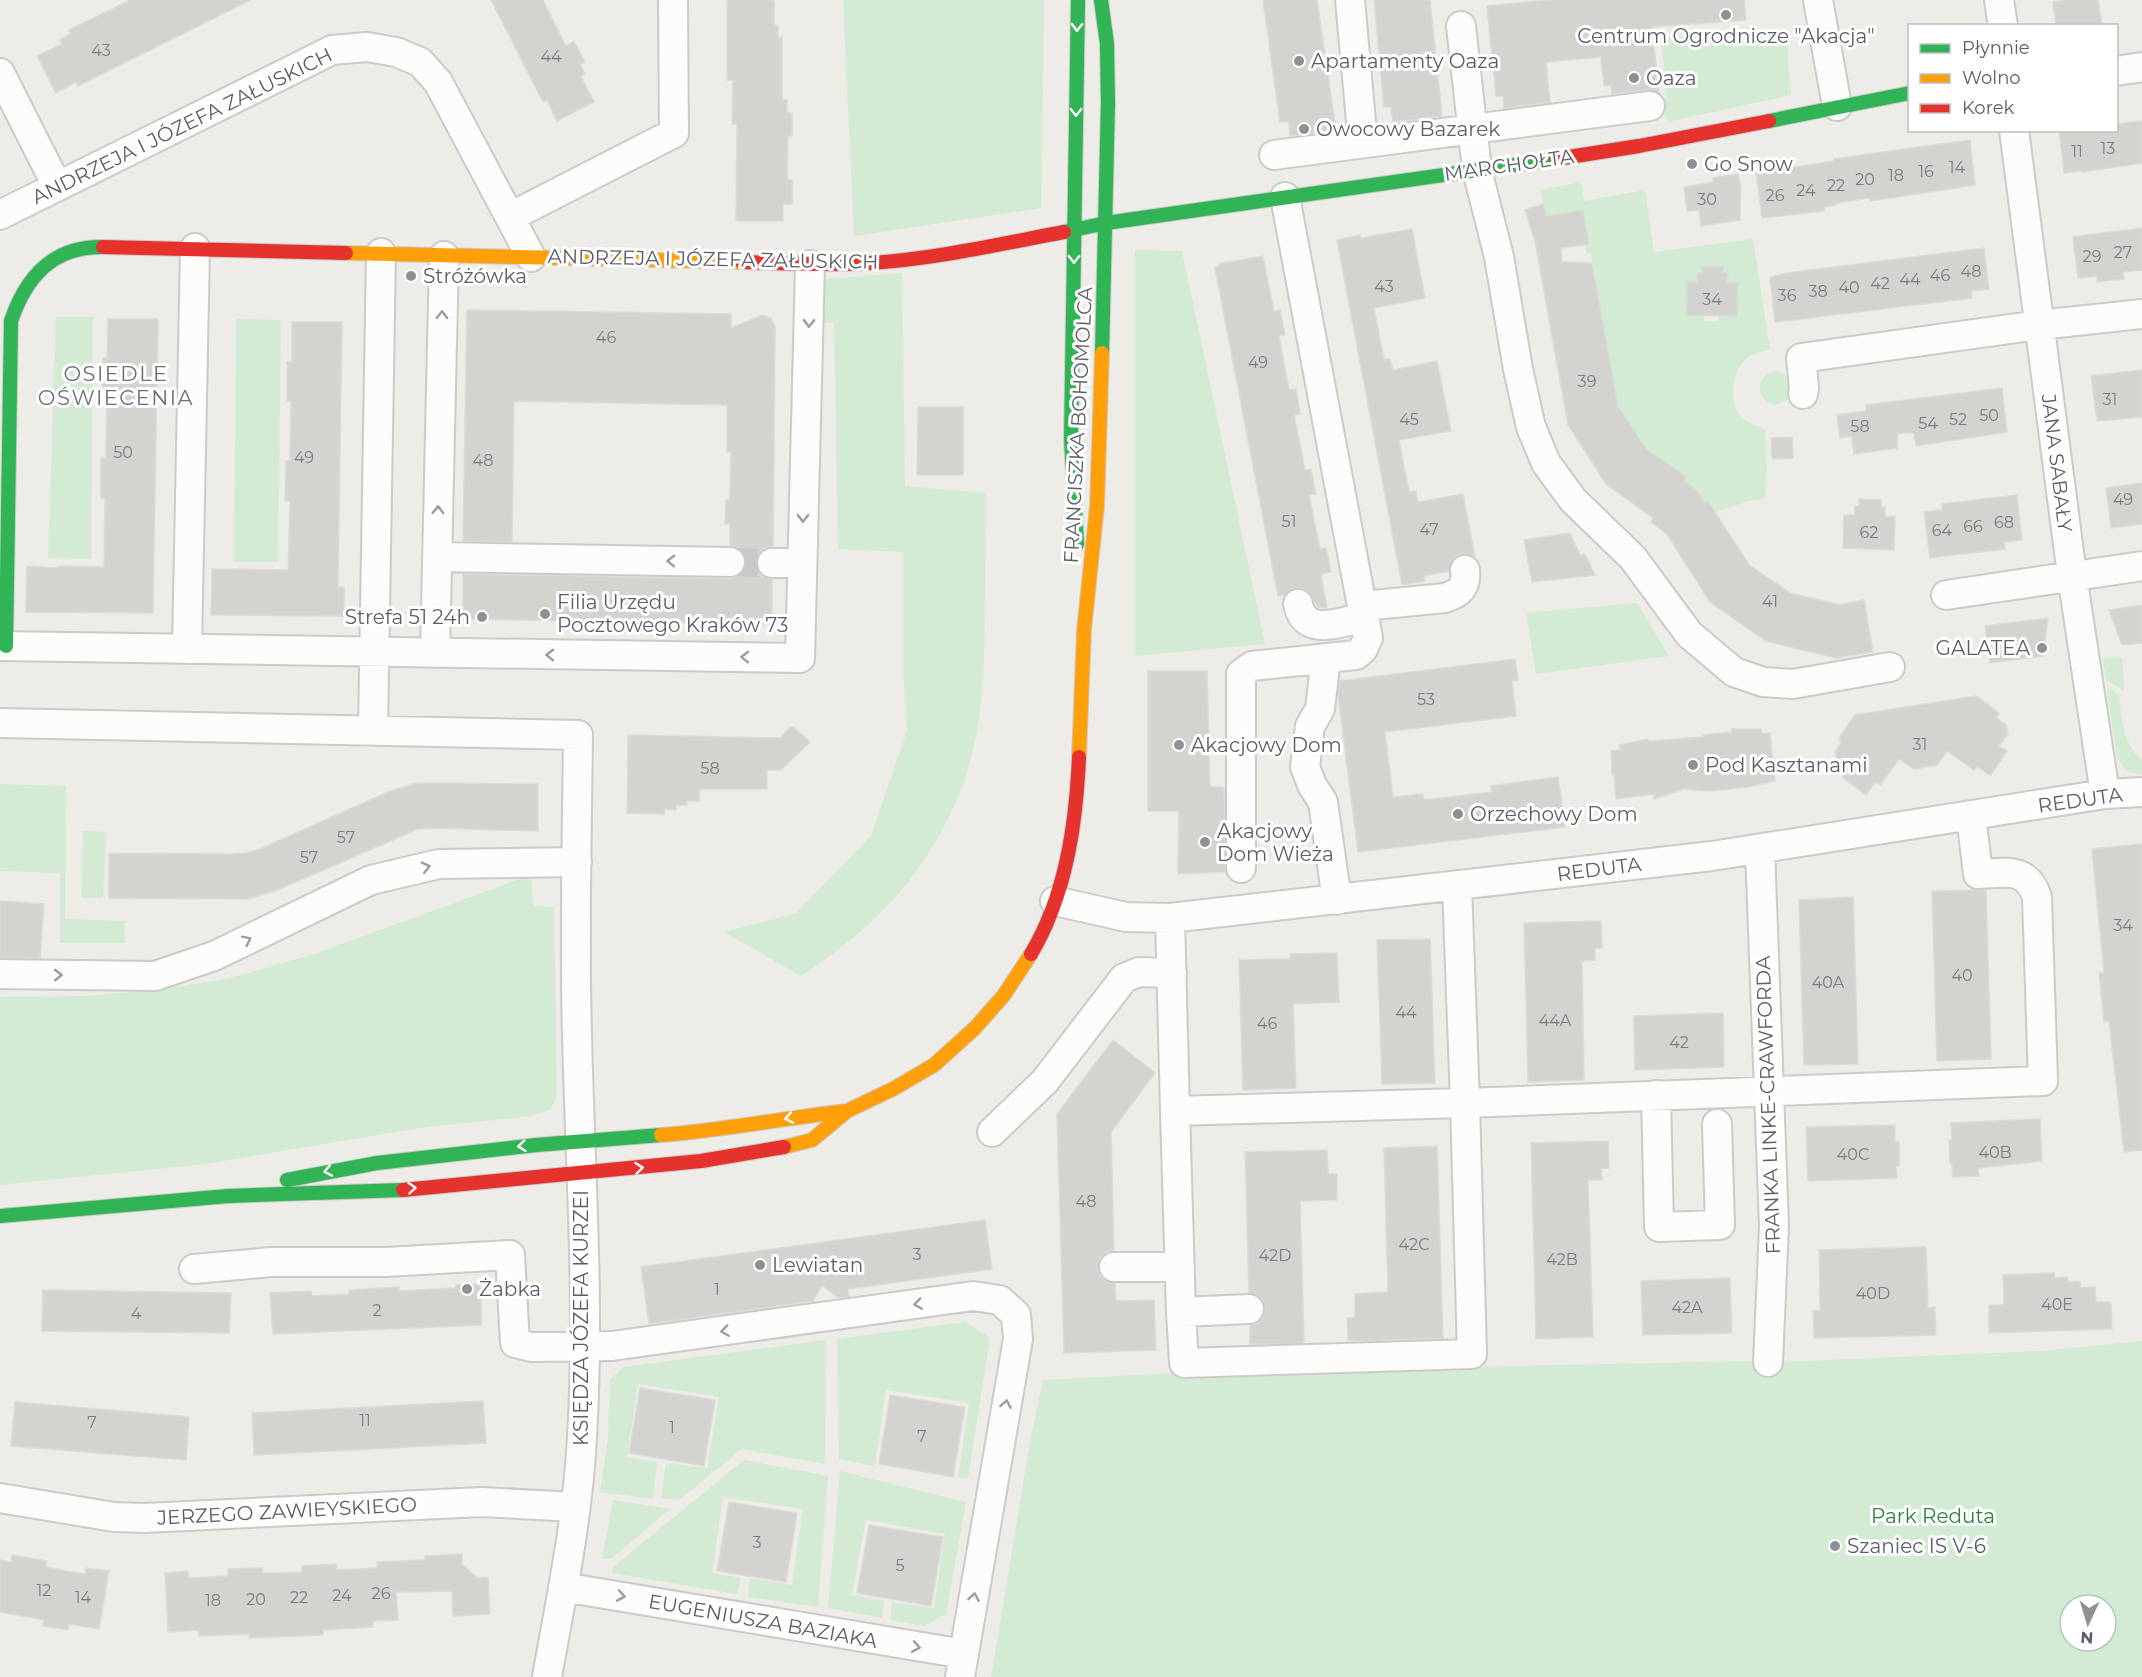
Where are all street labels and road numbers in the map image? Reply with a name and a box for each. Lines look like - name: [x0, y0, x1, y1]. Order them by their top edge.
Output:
- street label: ANDRZEJA I JÓZEFA ZAŁUSKICH: [28, 43, 336, 209]
- street label: MARCHOŁTA: [1443, 144, 1576, 186]
- street label: ANDRZEJA I JÓZEFA ZAŁUSKICH: [547, 244, 879, 274]
- street label: FRANCISZKA BOHOMOLCA: [1059, 285, 1097, 564]
- street label: JANA SABAŁY: [2036, 392, 2077, 534]
- street label: REDUTA: [2036, 782, 2124, 818]
- street label: REDUTA: [1555, 852, 1643, 886]
- street label: FRANKA LINKE-CRAWFORDA: [1751, 955, 1785, 1255]
- street label: KSIĘDZA JÓZEFA KURZEI: [569, 1190, 593, 1446]
- street label: JERZEGO ZAWIEYSKIEGO: [156, 1492, 417, 1530]
- street label: EUGENIUSZA BAZIAKA: [647, 1589, 880, 1653]

